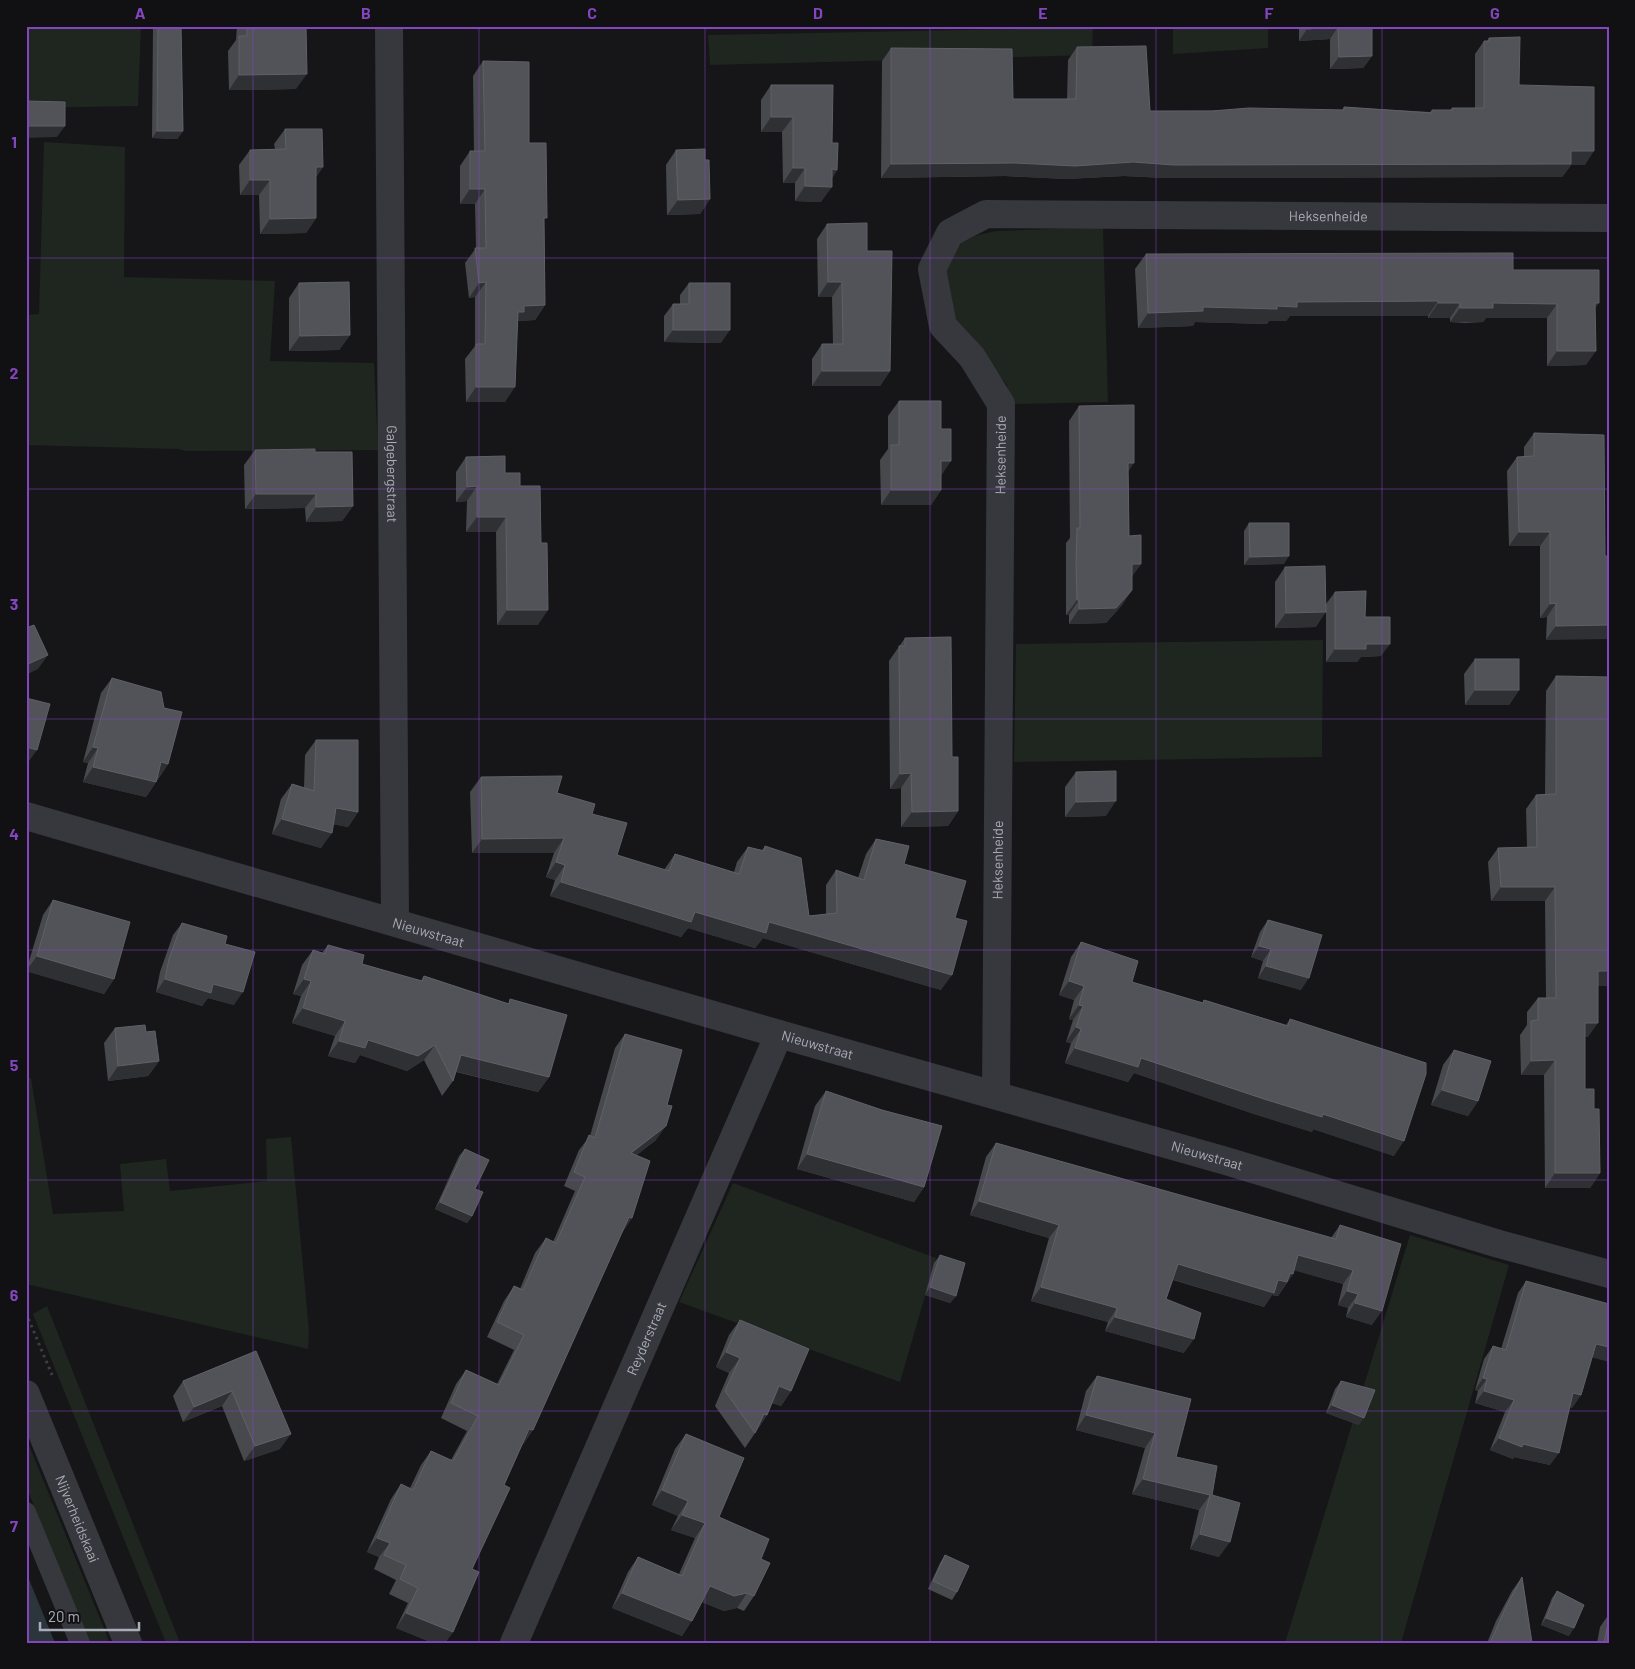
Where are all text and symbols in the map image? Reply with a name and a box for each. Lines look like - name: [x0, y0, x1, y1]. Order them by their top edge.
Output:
- text: A: [135, 3, 146, 22]
- text: B: [361, 3, 371, 22]
- text: C: [587, 3, 597, 22]
- text: D: [813, 3, 823, 22]
- text: E: [1038, 3, 1048, 22]
- text: F: [1265, 3, 1274, 22]
- text: G: [1490, 3, 1500, 22]
- text: 1: [11, 132, 17, 151]
- street label: Heksenheide: [1289, 207, 1368, 224]
- text: 2: [10, 363, 19, 382]
- street label: Heksenheide: [991, 415, 1009, 495]
- street label: Galgebergstraat: [384, 425, 401, 523]
- text: 3: [10, 594, 18, 613]
- street label: Heksenheide: [988, 820, 1006, 900]
- text: 4: [9, 824, 19, 843]
- street label: Nieuwstraat: [391, 914, 467, 950]
- street label: Nieuwstraat: [780, 1026, 856, 1063]
- text: 5: [10, 1055, 19, 1074]
- street label: Nieuwstraat: [1169, 1137, 1245, 1174]
- text: 6: [10, 1285, 19, 1304]
- street label: Reyderstraat: [623, 1299, 669, 1378]
- street label: Nijverheidskaai: [52, 1472, 103, 1565]
- text: 7: [10, 1516, 18, 1535]
- scale bar: [40, 1599, 139, 1631]
- text: 20 m: [48, 1607, 80, 1625]

